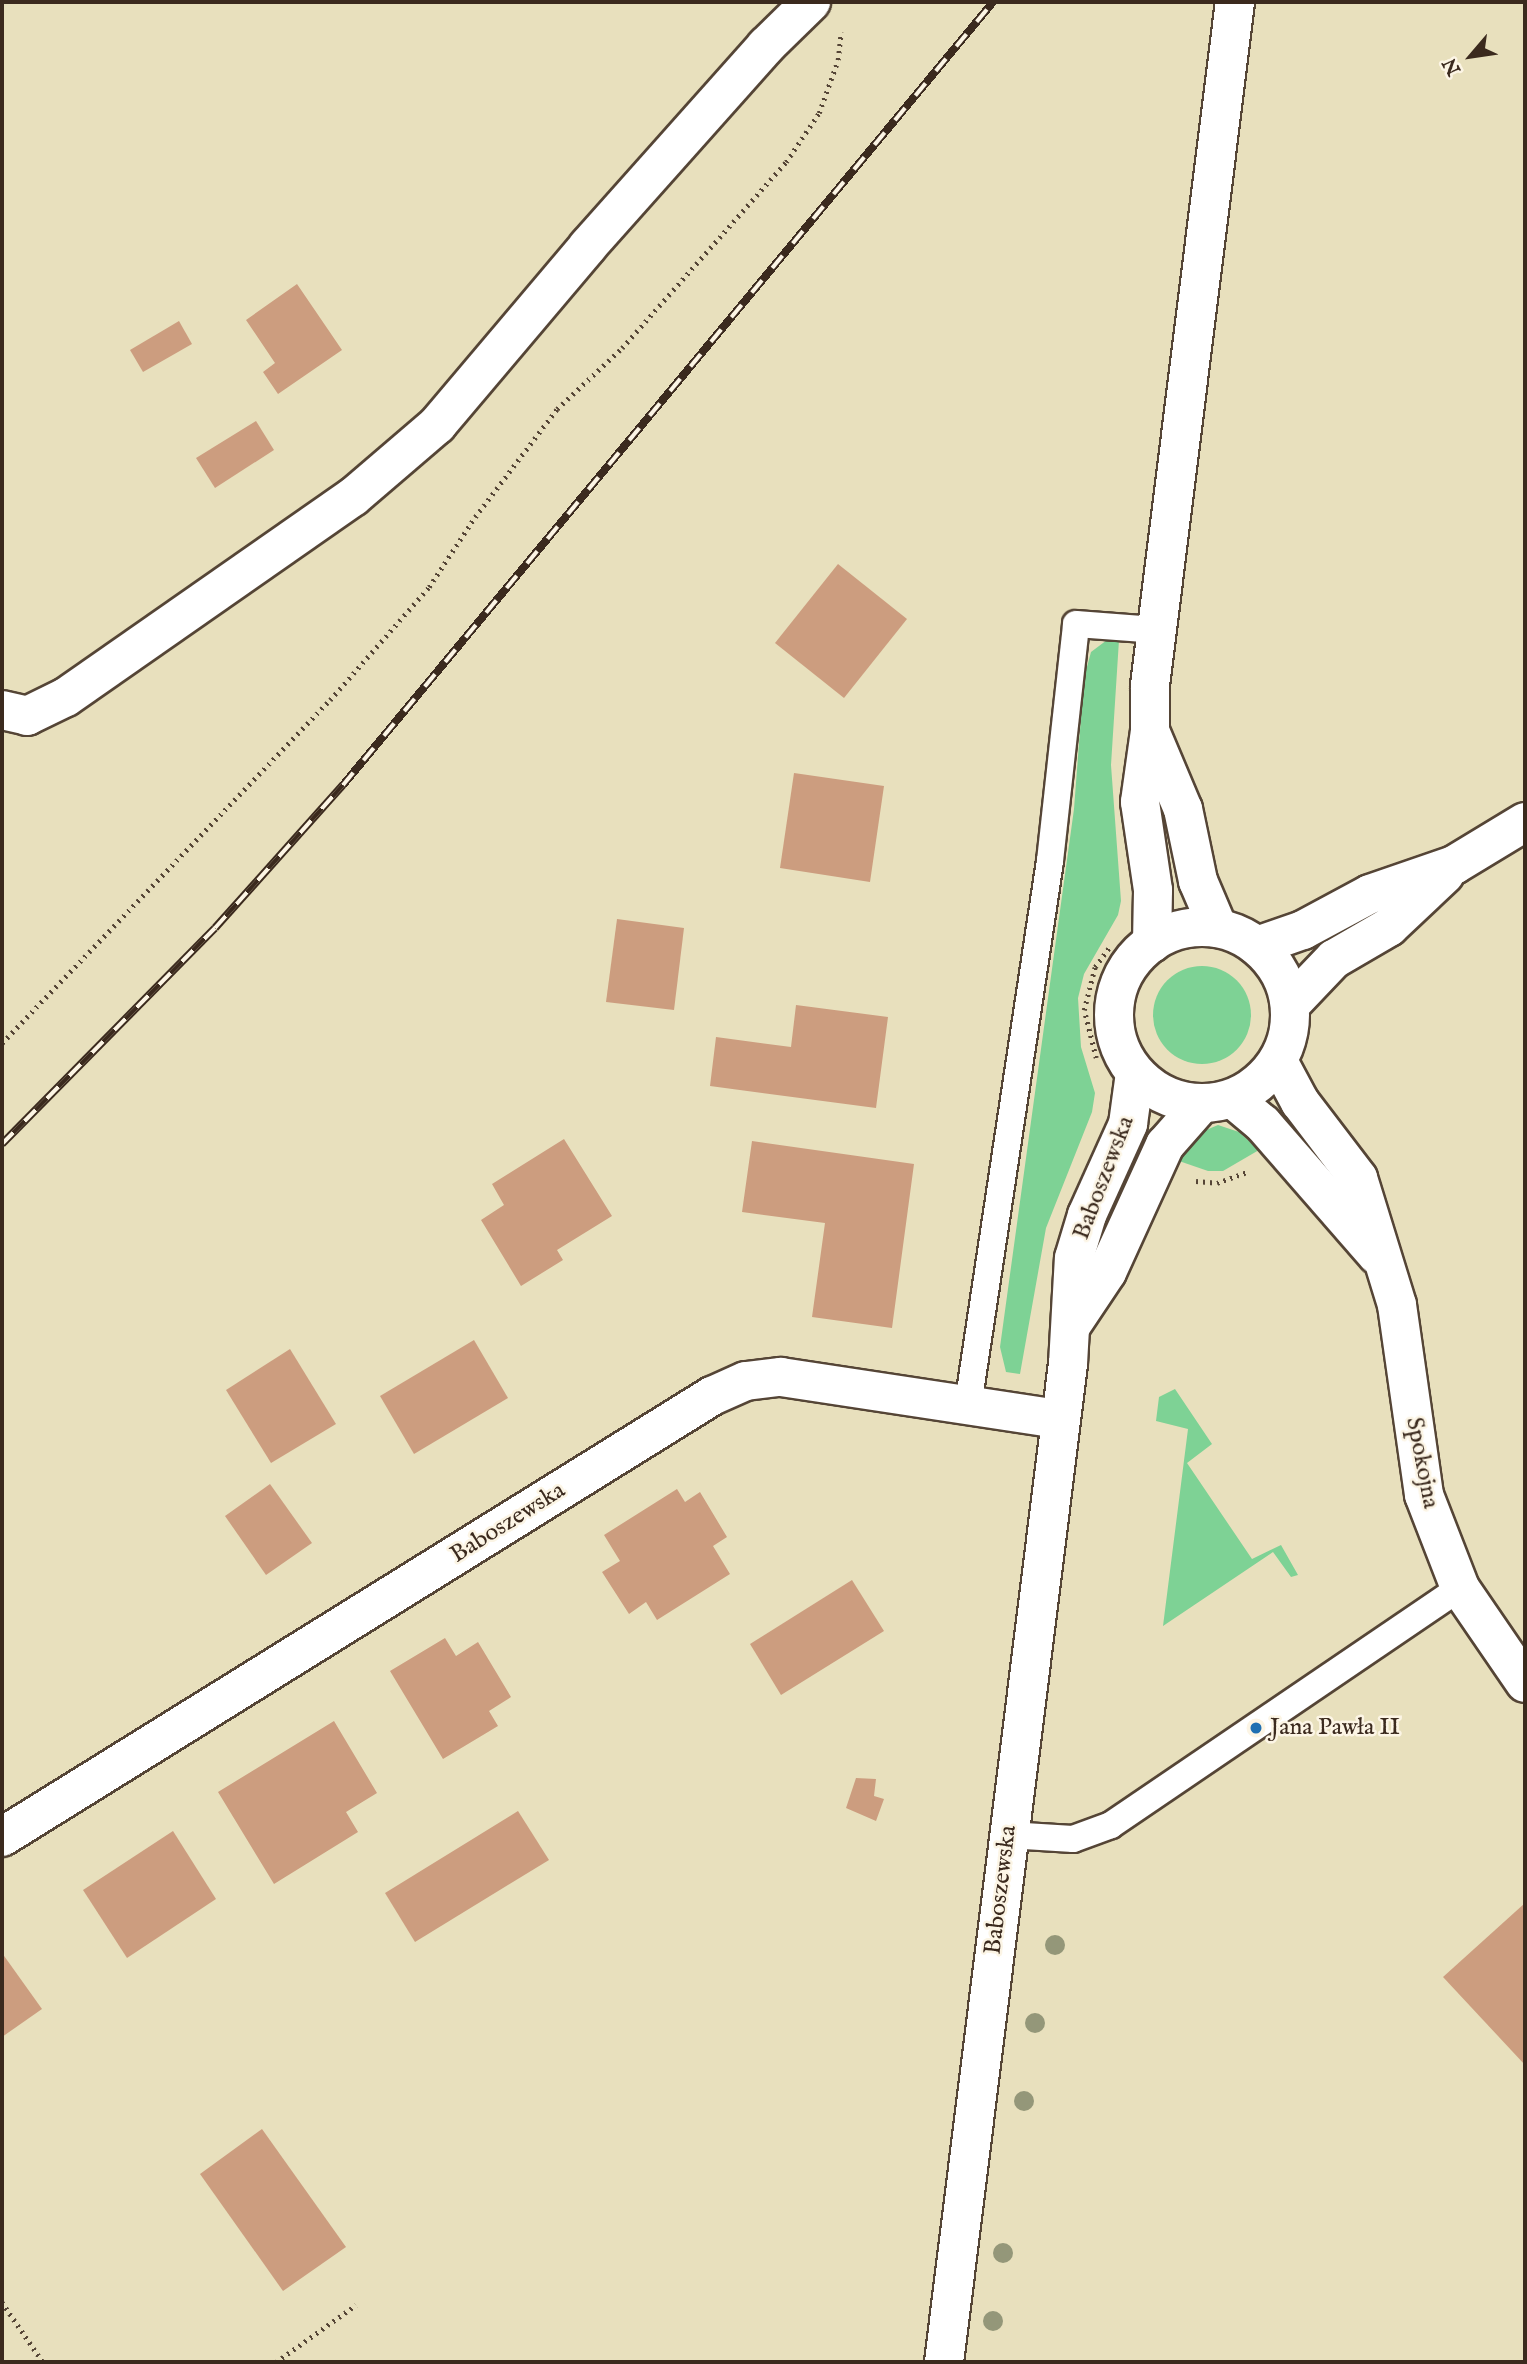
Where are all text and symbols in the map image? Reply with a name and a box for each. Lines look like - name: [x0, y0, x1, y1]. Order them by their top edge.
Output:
- north arrow: [1436, 21, 1506, 91]
- text: N: [1438, 53, 1467, 79]
- street label: Baboszewska: [1067, 1112, 1141, 1244]
- street label: Spokojna: [1399, 1415, 1445, 1511]
- street label: Baboszewska: [445, 1476, 571, 1570]
- place label: Jana Pawła II: [1270, 1714, 1400, 1742]
- marker: Jana Pawła II: [1248, 1720, 1264, 1736]
- street label: Baboszewska: [979, 1824, 1023, 1956]

